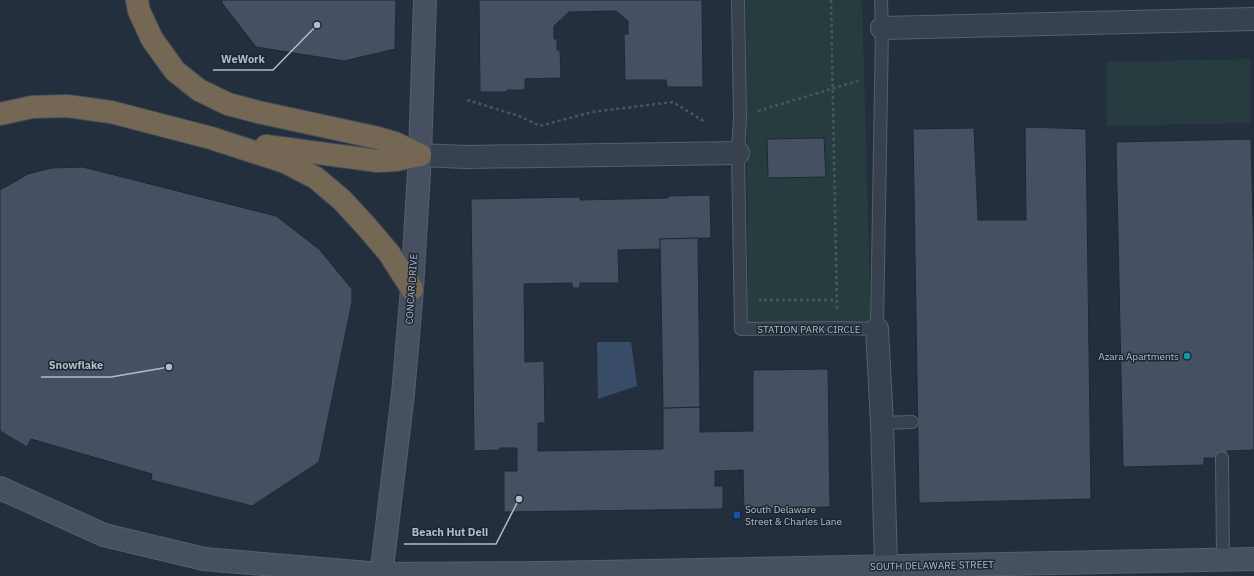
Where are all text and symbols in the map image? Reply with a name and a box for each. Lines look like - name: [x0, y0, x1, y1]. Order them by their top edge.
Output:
- callout: WeWork: [213, 47, 273, 70]
- text: WeWork: [221, 52, 266, 66]
- street label: CONCAR DRIVE: [403, 253, 420, 325]
- street label: STATION PARK CIRCLE: [757, 323, 861, 336]
- place label: Azara Apartments: [1098, 350, 1179, 363]
- marker: Azara Apartments: [1182, 351, 1192, 361]
- callout: Snowflake: [41, 354, 111, 377]
- text: Snowflake: [49, 358, 103, 372]
- place label: South Delaware Street & Charles Lane: [745, 503, 842, 528]
- marker: South Delaware Street & Charles Lane: [732, 510, 742, 520]
- callout: Beach Hut Deli: [404, 521, 496, 544]
- text: Beach Hut Deli: [412, 525, 488, 539]
- street label: SOUTH DELAWARE STREET: [870, 558, 994, 573]

